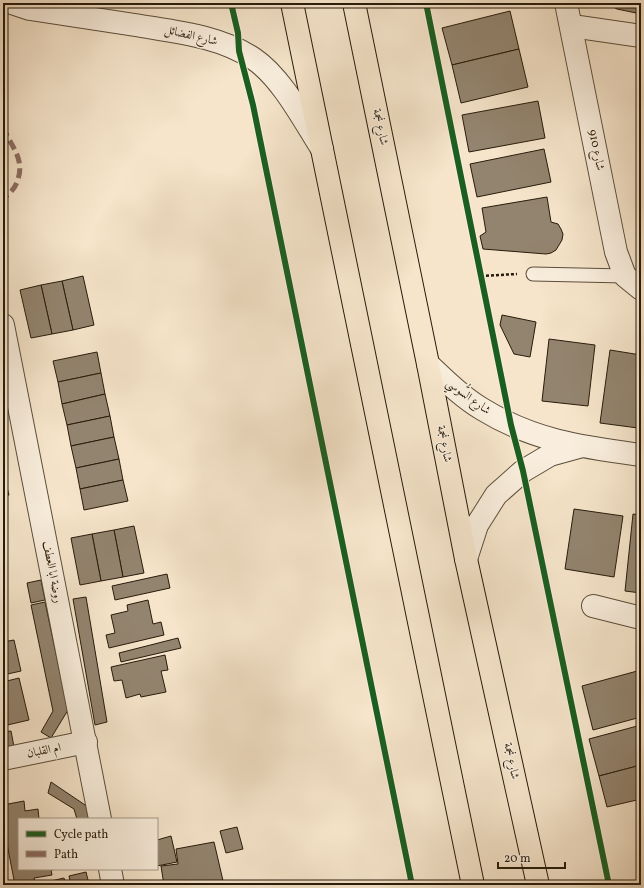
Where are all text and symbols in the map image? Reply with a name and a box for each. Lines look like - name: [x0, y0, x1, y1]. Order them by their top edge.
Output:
- street label: شارع الفضائل: [162, 22, 219, 52]
- street label: شارع نجمة: [366, 107, 392, 147]
- street label: شارع 910: [582, 128, 608, 172]
- street label: شارع السُّوسي: [441, 371, 497, 420]
- street label: شارع نجمة: [431, 424, 455, 464]
- street label: روضة ابا العطف: [38, 540, 66, 605]
- street label: ام القلبان: [26, 740, 63, 764]
- street label: شارع نجمة: [497, 741, 523, 781]
- legend: [18, 818, 158, 870]
- text: Cycle path: [54, 827, 109, 843]
- scale bar: [498, 844, 565, 870]
- text: Path: [54, 847, 78, 863]
- text: 20 m: [504, 851, 531, 867]

